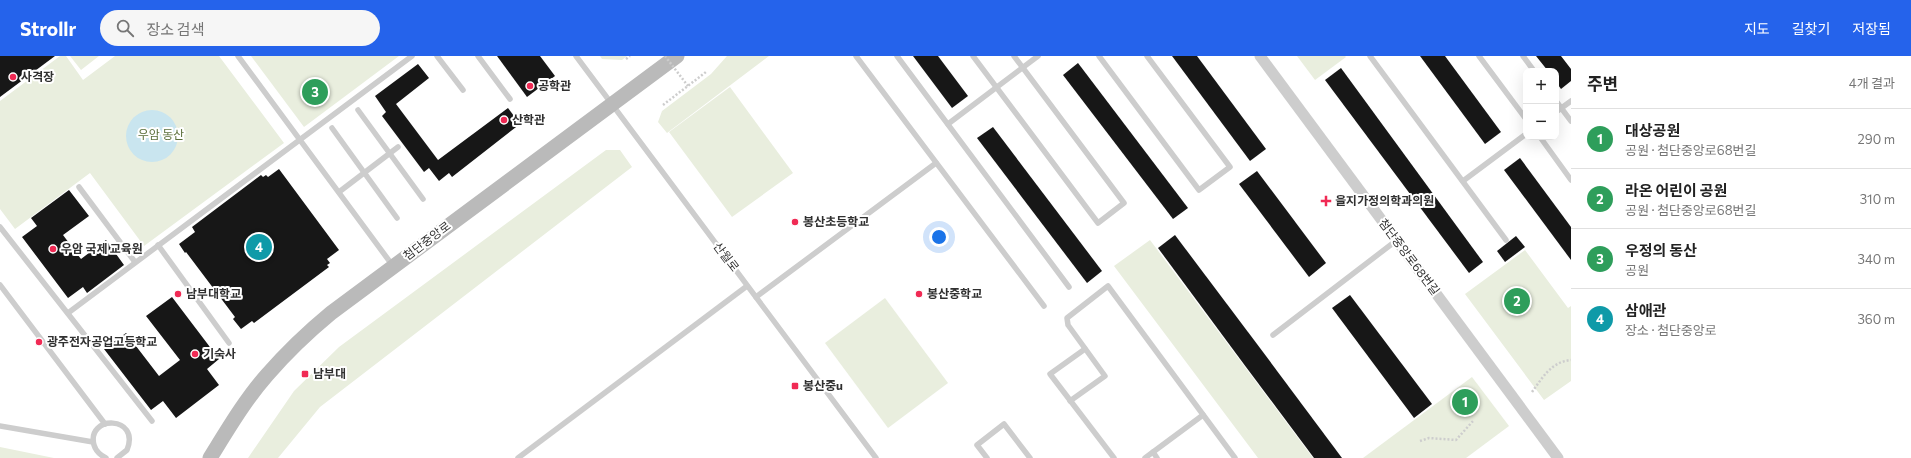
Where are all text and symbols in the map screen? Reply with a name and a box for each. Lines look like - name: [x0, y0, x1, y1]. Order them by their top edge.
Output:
- search box: [100, 10, 380, 46]
- text: Strollr: [20, 17, 76, 40]
- icon: search: [114, 17, 136, 39]
- text: 장소 검색: [146, 20, 204, 38]
- text: 지도: [1744, 20, 1770, 37]
- text: 길찾기: [1792, 20, 1830, 37]
- text: 저장됨: [1852, 20, 1891, 37]
- map controls: [1523, 68, 1559, 140]
- button: +: [1523, 68, 1559, 104]
- place label: 사격장: [21, 69, 54, 83]
- marker: 사격장: [8, 72, 18, 82]
- text: 주변: [1587, 73, 1618, 94]
- text: 4개 결과: [1849, 75, 1895, 91]
- pin: 3: [302, 77, 328, 107]
- place label: 공학관: [538, 78, 571, 92]
- marker: 공학관: [525, 81, 535, 91]
- button: −: [1523, 104, 1559, 140]
- place label: 산학관: [512, 112, 545, 126]
- marker: 산학관: [499, 115, 509, 125]
- text: 대상공원: [1625, 121, 1680, 139]
- park label: 우암 동산: [138, 127, 184, 141]
- text: 1: [1597, 131, 1603, 147]
- text: 290 m: [1858, 131, 1895, 147]
- text: 공원 · 첨단중앙로68번길: [1625, 142, 1756, 158]
- text: 라온 어린이 공원: [1625, 181, 1727, 199]
- text: 2: [1596, 191, 1604, 207]
- text: 310 m: [1860, 191, 1895, 207]
- place label: 을지가정의학과의원: [1335, 193, 1434, 207]
- marker: 을지가정의학과의원: [1320, 195, 1332, 207]
- text: 공원 · 첨단중앙로68번길: [1625, 202, 1756, 218]
- place label: 봉산초등학교: [803, 214, 869, 228]
- street label: 첨단중앙로68번길: [1377, 216, 1443, 297]
- marker: 봉산초등학교: [790, 217, 800, 227]
- street label: 첨단중앙로: [400, 218, 453, 262]
- your location: [929, 227, 949, 247]
- pin: 4: [246, 232, 272, 262]
- street label: 산월로: [711, 239, 742, 274]
- place label: 우암 국제 교육원: [61, 241, 143, 255]
- text: 우정의 동산: [1625, 241, 1697, 259]
- marker: 우암 국제 교육원: [48, 244, 58, 254]
- text: 3: [1596, 251, 1604, 267]
- text: 340 m: [1857, 251, 1895, 267]
- text: 공원: [1625, 262, 1649, 278]
- place label: 남부대학교: [186, 286, 241, 300]
- place label: 봉산중학교: [927, 286, 982, 300]
- pin: 2: [1504, 286, 1530, 316]
- marker: 남부대학교: [173, 289, 183, 299]
- marker: 봉산중학교: [914, 289, 924, 299]
- text: 삼애관: [1625, 301, 1666, 319]
- text: 4: [1596, 311, 1604, 327]
- text: 360 m: [1857, 311, 1895, 327]
- text: 장소 · 첨단중앙로: [1625, 322, 1717, 338]
- place label: 광주전자공업고등학교: [47, 334, 157, 348]
- marker: 광주전자공업고등학교: [34, 337, 44, 347]
- place label: 기숙사: [203, 346, 236, 360]
- marker: 기숙사: [190, 349, 200, 359]
- place label: 남부대: [313, 366, 346, 380]
- marker: 남부대: [300, 369, 310, 379]
- place label: 봉산중u: [803, 378, 843, 392]
- marker: 봉산중u: [790, 381, 800, 391]
- pin: 1: [1452, 387, 1478, 417]

